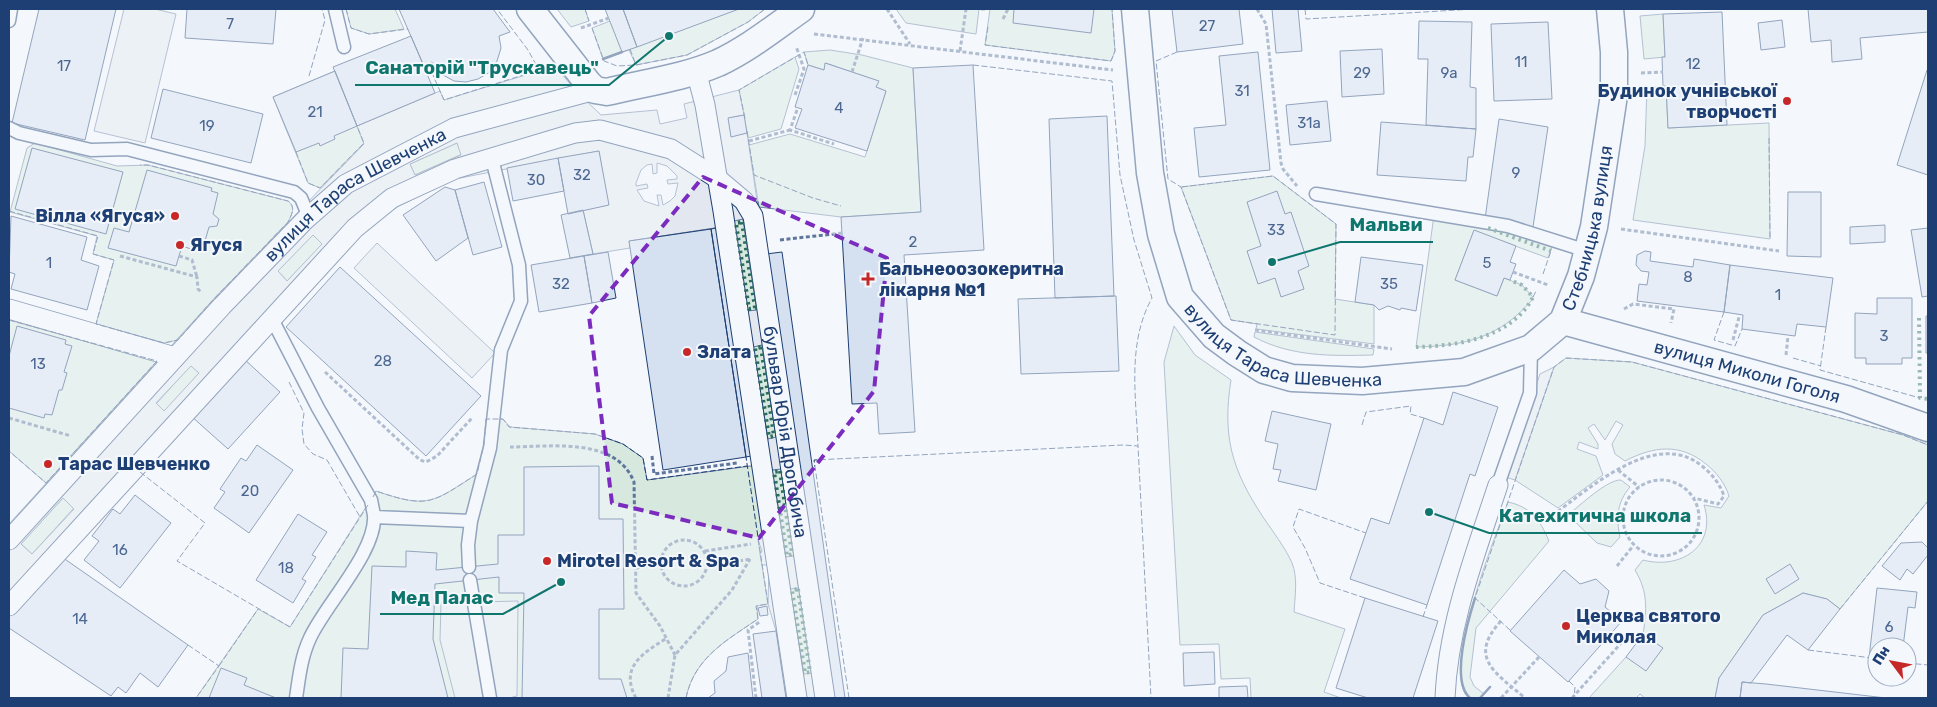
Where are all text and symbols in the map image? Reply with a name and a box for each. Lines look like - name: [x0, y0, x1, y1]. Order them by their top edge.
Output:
- house number: 7: [226, 15, 234, 33]
- house number: 27: [1199, 17, 1216, 35]
- callout: Санаторій "Трускавець": [355, 51, 609, 85]
- house number: 11: [1515, 53, 1527, 71]
- house number: 12: [1685, 55, 1701, 73]
- text: Санаторій "Трускавець": [365, 56, 599, 79]
- house number: 17: [57, 57, 71, 75]
- house number: 29: [1353, 64, 1371, 82]
- house number: 9а: [1440, 64, 1458, 82]
- place label: Будинок учнівської творчості: [1598, 80, 1778, 123]
- house number: 31: [1234, 82, 1250, 100]
- marker: Будинок учнівської творчості: [1781, 95, 1793, 107]
- house number: 4: [834, 99, 844, 117]
- house number: 21: [307, 103, 323, 121]
- house number: 31а: [1297, 114, 1321, 132]
- house number: 19: [199, 117, 215, 135]
- street label: вулиця Тараса Шевченка: [260, 123, 450, 266]
- street label: Стебницька вулиця: [1557, 144, 1617, 314]
- house number: 9: [1512, 164, 1521, 182]
- house number: 32: [573, 166, 591, 184]
- house number: 30: [527, 171, 545, 189]
- place label: Вілла «Ягуся»: [35, 205, 165, 227]
- callout: Мальви: [1340, 208, 1433, 242]
- marker: Вілла «Ягуся»: [169, 210, 181, 222]
- text: Мальви: [1349, 213, 1423, 236]
- house number: 33: [1267, 221, 1285, 239]
- house number: 2: [909, 233, 918, 251]
- place label: Ягуся: [190, 234, 243, 256]
- marker: Ягуся: [174, 239, 186, 251]
- house number: 1: [46, 254, 52, 272]
- house number: 5: [1483, 254, 1492, 272]
- place label: Бальнеоозокеритна лікарня №1: [879, 258, 1064, 301]
- house number: 8: [1683, 268, 1693, 286]
- marker: Бальнеоозокеритна лікарня №1: [861, 272, 875, 286]
- house number: 32: [552, 275, 570, 293]
- house number: 35: [1380, 275, 1398, 293]
- house number: 1: [1775, 286, 1781, 304]
- street label: вулиця Тараса Шевченка: [1179, 299, 1383, 392]
- street label: бульвар Юрія Дрогобича: [759, 324, 812, 539]
- house number: 3: [1879, 327, 1889, 345]
- street label: вулиця Миколи Гоголя: [1652, 336, 1843, 408]
- place label: Злата: [697, 341, 751, 363]
- marker: Злата: [681, 346, 693, 358]
- house number: 28: [374, 352, 392, 370]
- house number: 13: [30, 355, 46, 373]
- place label: Тарас Шевченко: [58, 453, 210, 475]
- marker: Тарас Шевченко: [42, 458, 54, 470]
- house number: 20: [241, 482, 259, 500]
- callout: Катехитична школа: [1489, 499, 1702, 533]
- text: Катехитична школа: [1499, 504, 1691, 527]
- house number: 16: [112, 541, 128, 559]
- place label: Mirotel Resort & Spa: [557, 550, 740, 572]
- marker: Mirotel Resort & Spa: [541, 555, 553, 567]
- house number: 18: [278, 559, 294, 577]
- callout: Мед Палас: [380, 580, 503, 614]
- text: Мед Палас: [390, 586, 494, 609]
- place label: Церква святого Миколая: [1576, 605, 1721, 648]
- house number: 14: [72, 610, 88, 628]
- house number: 6: [1884, 618, 1894, 636]
- marker: Церква святого Миколая: [1560, 620, 1572, 632]
- north arrow: [1867, 637, 1917, 687]
- text: Пн: [1869, 643, 1894, 668]

